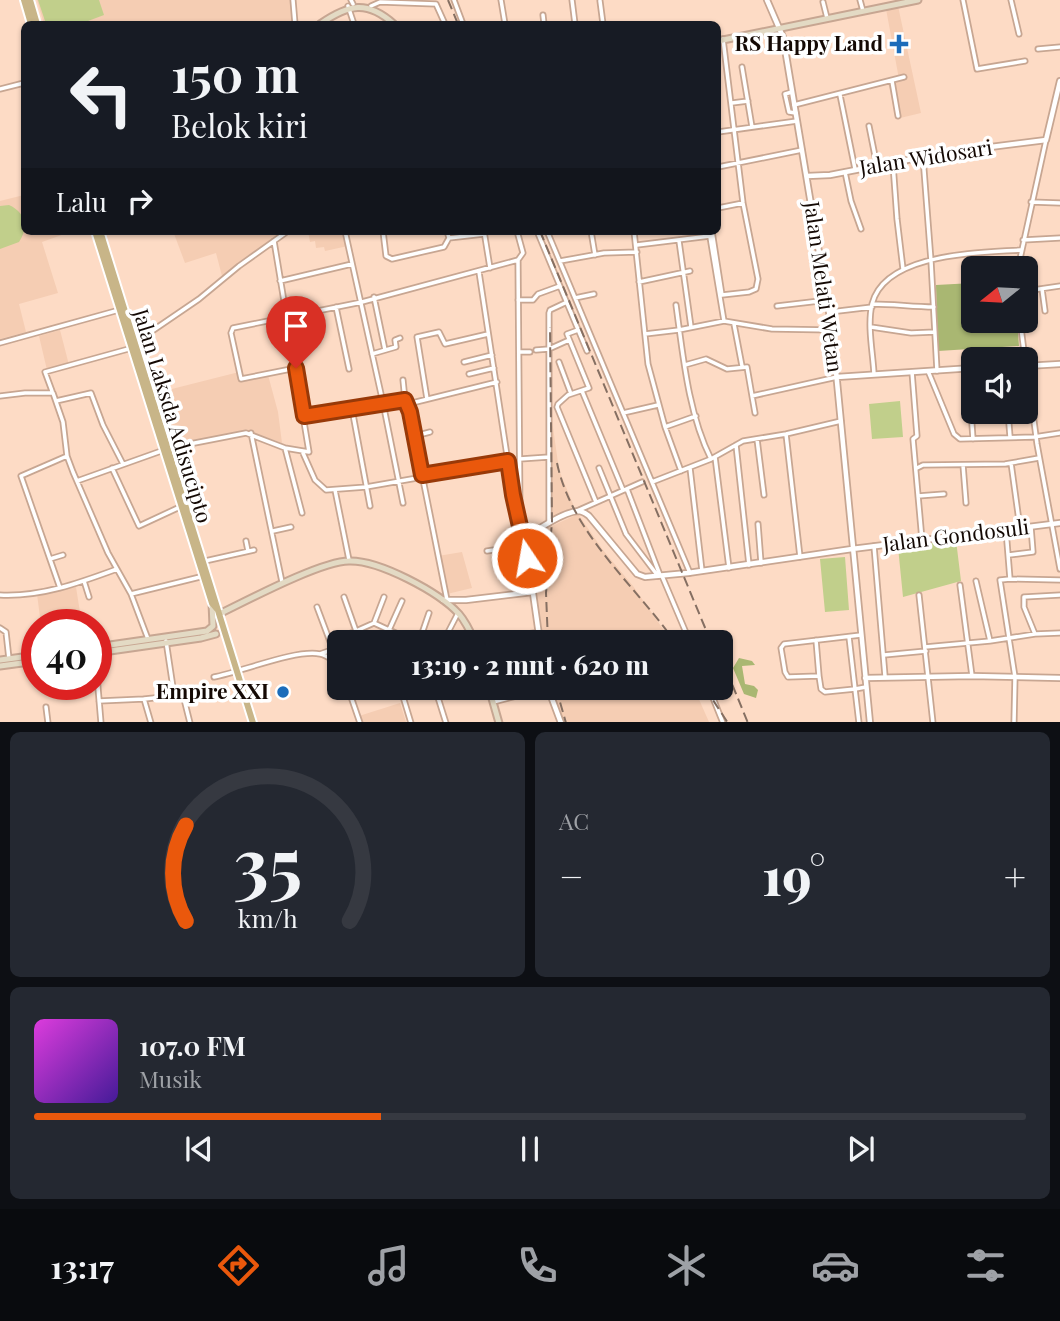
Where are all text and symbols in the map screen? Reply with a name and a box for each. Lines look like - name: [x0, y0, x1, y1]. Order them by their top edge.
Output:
- place label: RS Happy Land: [735, 28, 883, 56]
- marker: RS Happy Land: [889, 34, 909, 54]
- text: 150 m: [171, 40, 299, 105]
- icon: left: [56, 49, 147, 140]
- text: Belok kiri: [171, 103, 308, 146]
- street label: Jalan Widosari: [856, 132, 994, 180]
- icon: right: [121, 182, 159, 220]
- text: Lalu: [56, 184, 107, 219]
- street label: Jalan Melati Wetan: [799, 198, 851, 375]
- north arrow: [961, 256, 1038, 332]
- map controls: [961, 256, 1038, 424]
- pin: [266, 296, 326, 368]
- street label: Jalan Laksda Adisucipto: [128, 304, 220, 526]
- icon: arrive: [277, 307, 315, 345]
- button: sound: [961, 347, 1038, 424]
- street label: Jalan Gondosuli: [880, 511, 1031, 557]
- position arrow: [490, 521, 564, 595]
- speed limit sign: 40: [21, 609, 112, 700]
- text: 13:19 · 2 mnt · 620 m: [411, 647, 649, 682]
- place label: Empire XXI: [156, 676, 269, 704]
- marker: Empire XXI: [275, 684, 291, 700]
- text: AC: [559, 805, 589, 836]
- text: 35: [233, 812, 302, 909]
- text: 19°: [762, 840, 825, 909]
- text: −: [559, 850, 584, 901]
- text: +: [1004, 850, 1026, 901]
- text: km/h: [238, 900, 298, 933]
- text: 107.0 FM: [139, 1028, 246, 1063]
- text: Musik: [139, 1063, 202, 1094]
- icon: previous: [180, 1130, 218, 1168]
- icon: pause: [511, 1130, 549, 1168]
- icon: next: [842, 1130, 880, 1168]
- icon: directions: [214, 1241, 263, 1290]
- icon: music: [364, 1241, 413, 1290]
- icon: phone: [513, 1241, 562, 1290]
- icon: climate: [662, 1241, 711, 1290]
- icon: car: [811, 1241, 860, 1290]
- icon: filters: [961, 1241, 1010, 1290]
- text: 13:17: [50, 1244, 114, 1287]

